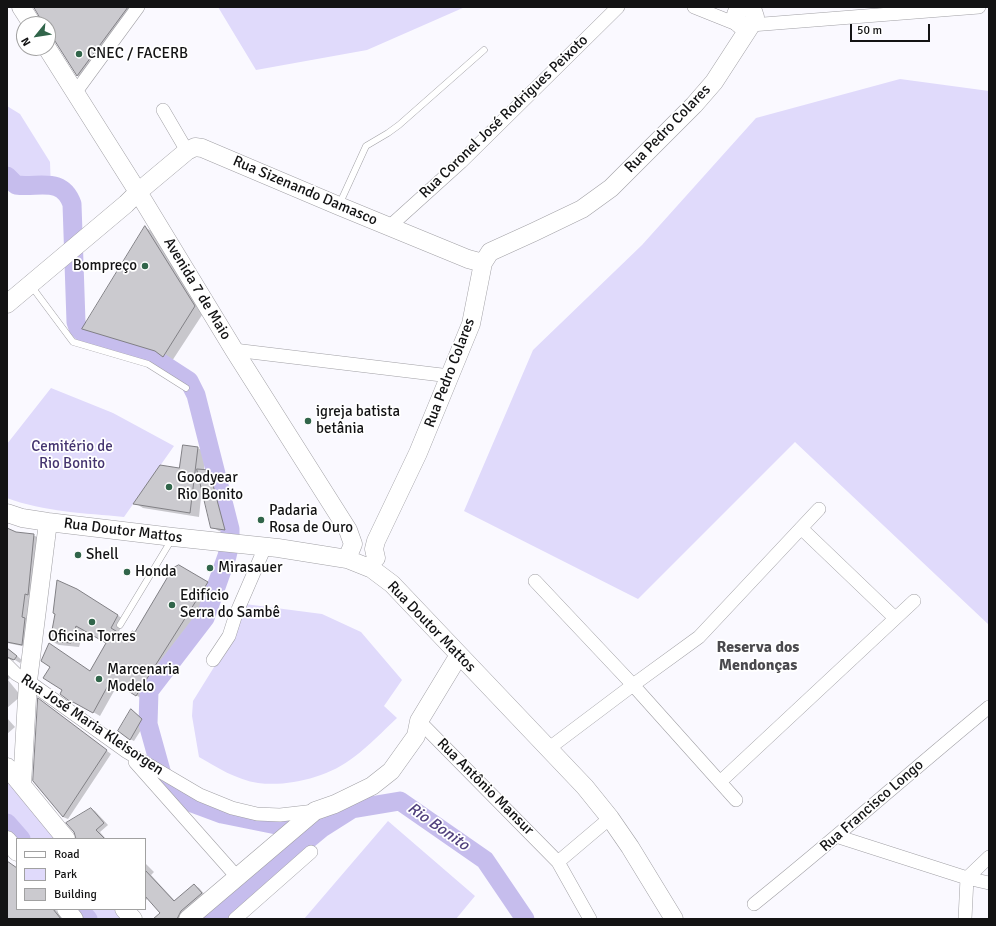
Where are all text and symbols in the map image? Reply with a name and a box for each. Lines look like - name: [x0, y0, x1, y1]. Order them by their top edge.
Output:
- north arrow: [16, 16, 56, 56]
- scale bar: [852, 16, 932, 42]
- text: 50 m: [857, 23, 882, 38]
- street label: Rua Coronel José Rodrigues Peixoto: [416, 32, 592, 202]
- text: N: [18, 35, 34, 48]
- place label: CNEC / FACERB: [87, 45, 188, 63]
- marker: CNEC / FACERB: [74, 49, 84, 59]
- street label: Rua Pedro Colares: [621, 81, 715, 177]
- street label: Rua Sizenando Damasco: [230, 152, 380, 230]
- street label: Avenida 7 de Maio: [159, 235, 235, 343]
- place label: Bompreço: [73, 257, 137, 275]
- marker: Bompreço: [140, 261, 150, 271]
- street label: Rua Pedro Colares: [421, 316, 479, 430]
- place label: igreja batista betânia: [316, 403, 400, 438]
- marker: igreja batista betânia: [303, 416, 313, 426]
- park label: Cemitério de Rio Bonito: [31, 438, 113, 473]
- place label: Goodyear Rio Bonito: [177, 469, 243, 504]
- marker: Goodyear Rio Bonito: [164, 482, 174, 492]
- place label: Padaria Rosa de Ouro: [269, 502, 353, 537]
- street label: Rua Doutor Mattos: [63, 515, 183, 547]
- marker: Padaria Rosa de Ouro: [256, 515, 266, 525]
- place label: Shell: [86, 546, 119, 564]
- marker: Shell: [73, 550, 83, 560]
- place label: Mirasauer: [218, 559, 283, 577]
- place label: Honda: [135, 563, 177, 581]
- marker: Mirasauer: [205, 563, 215, 573]
- marker: Honda: [122, 567, 132, 577]
- street label: Rua Doutor Mattos: [383, 578, 479, 676]
- place label: Edifício Serra do Sambê: [180, 587, 280, 622]
- marker: Edifício Serra do Sambê: [167, 600, 177, 610]
- marker: Oficina Torres: [87, 617, 97, 627]
- place label: Oficina Torres: [48, 628, 136, 646]
- district label: Reserva dos Mendonças: [717, 638, 799, 676]
- place label: Marcenaria Modelo: [107, 661, 180, 696]
- street label: Rua José Maria Kleisorgen: [17, 670, 167, 780]
- marker: Marcenaria Modelo: [94, 674, 104, 684]
- street label: Rua Antônio Mansur: [433, 735, 537, 839]
- street label: Rua Francisco Longo: [816, 756, 928, 856]
- water label: Rio Bonito: [404, 799, 472, 855]
- legend: [16, 838, 146, 910]
- text: Road: [54, 847, 80, 862]
- text: Park: [54, 867, 77, 882]
- text: Building: [54, 887, 97, 902]

